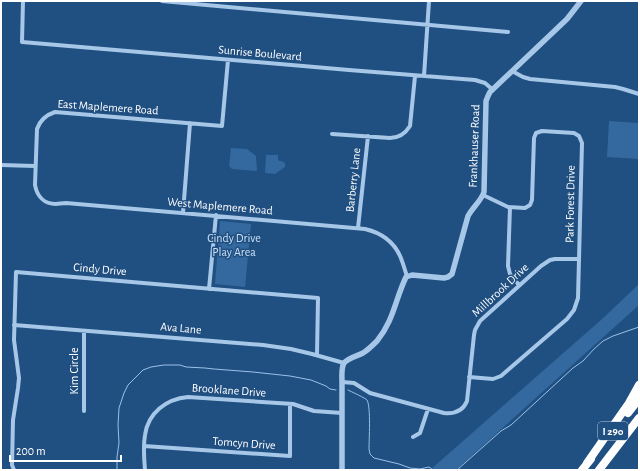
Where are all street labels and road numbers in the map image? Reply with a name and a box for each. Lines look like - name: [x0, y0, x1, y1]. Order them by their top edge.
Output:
- street label: Sunrise Boulevard: [218, 43, 302, 63]
- street label: East Maplemere Road: [57, 97, 159, 117]
- street label: Frankhauser Road: [467, 104, 481, 188]
- street label: Barberry Lane: [344, 147, 363, 213]
- street label: Park Forest Drive: [563, 165, 577, 243]
- street label: West Maplemere Road: [167, 195, 273, 217]
- street label: Cindy Drive: [73, 261, 127, 278]
- street label: Millbrook Drive: [469, 261, 531, 319]
- street label: Ava Lane: [160, 320, 202, 336]
- street label: Kim Circle: [68, 347, 80, 395]
- street label: Brooklane Drive: [191, 381, 267, 399]
- road number: I 290: [598, 422, 628, 440]
- street label: Tomcyn Drive: [212, 435, 276, 452]

